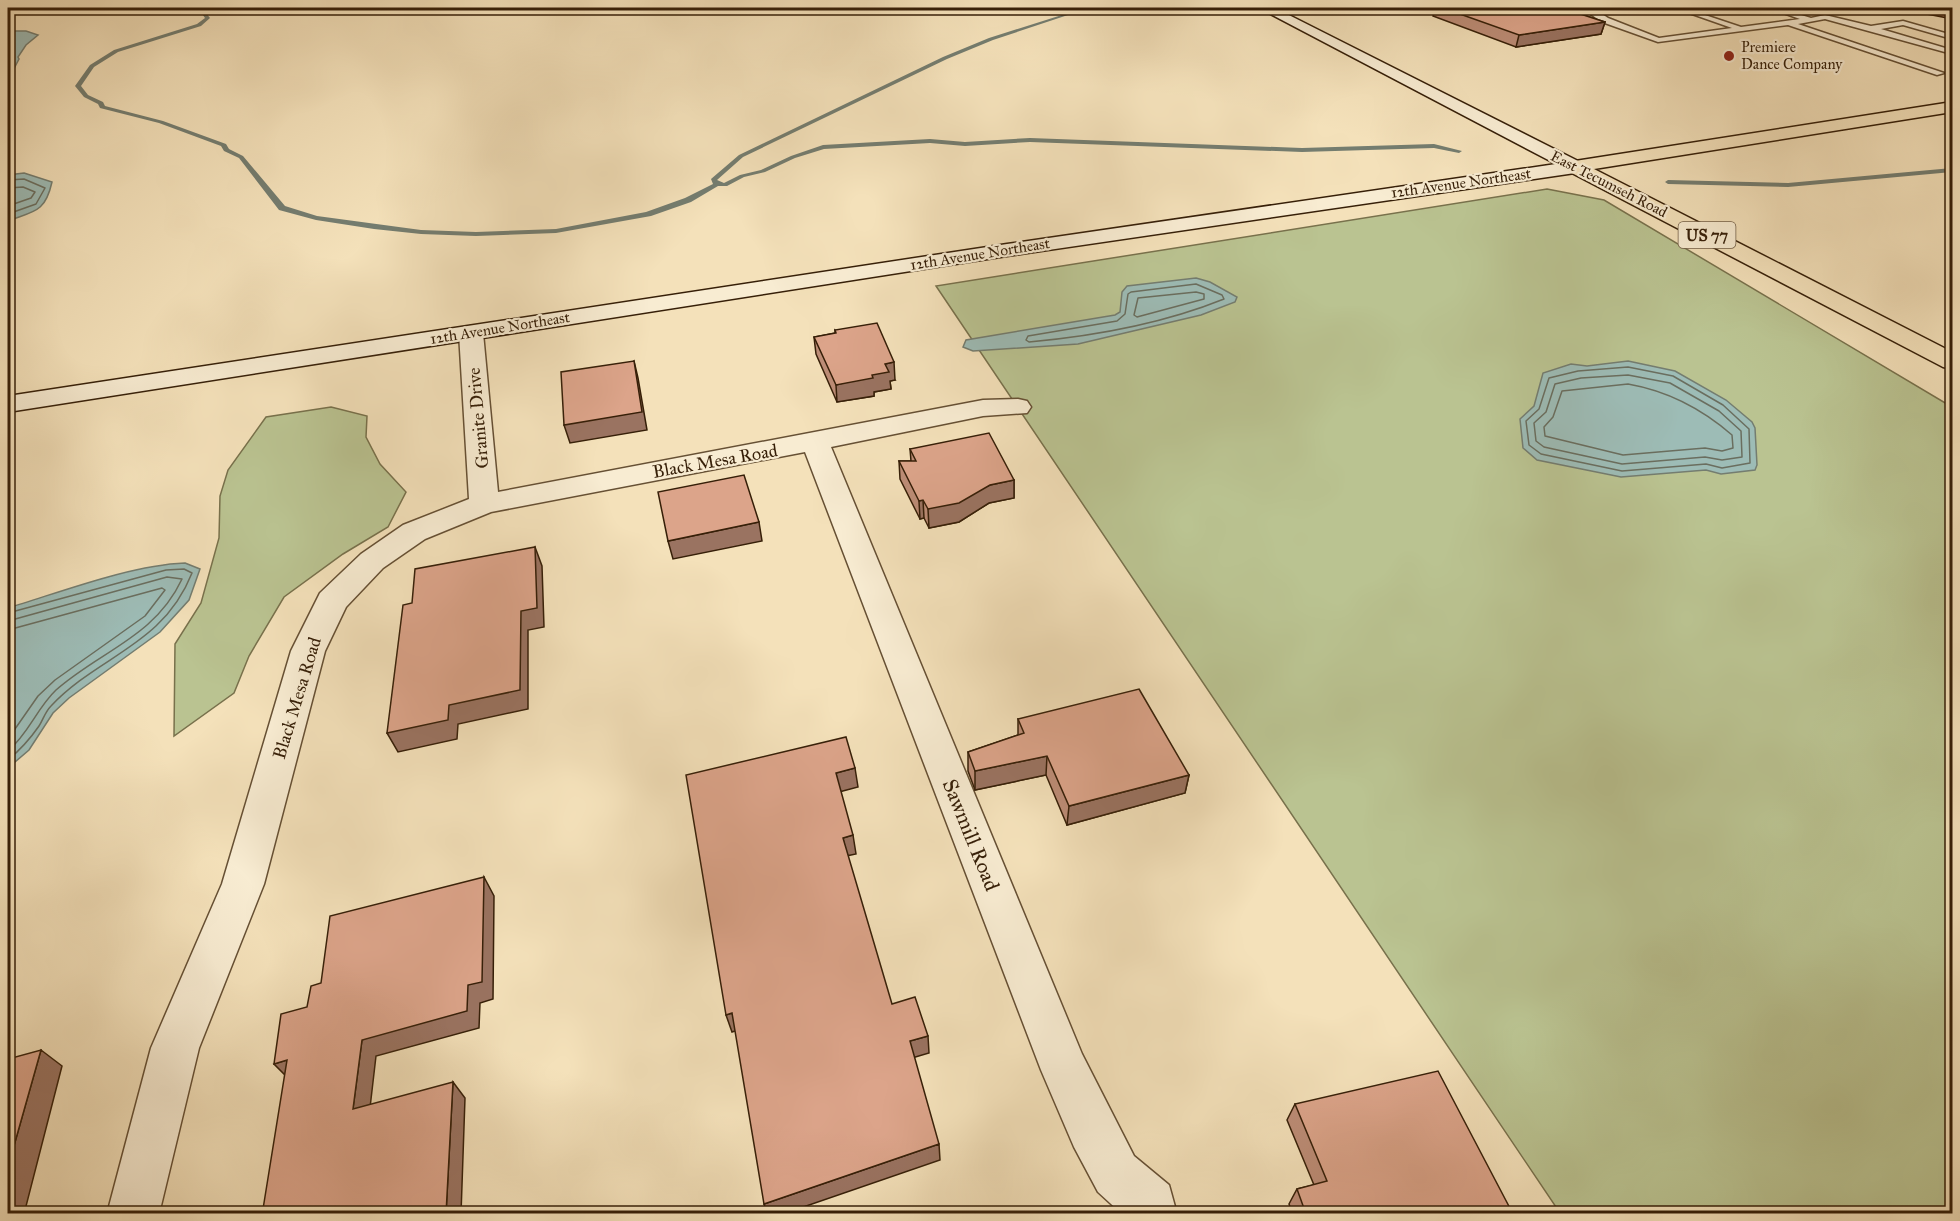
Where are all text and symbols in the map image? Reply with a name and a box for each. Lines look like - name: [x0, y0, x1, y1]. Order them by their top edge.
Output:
- place label: Premiere Dance Company: [1741, 38, 1843, 73]
- marker: Premiere Dance Company: [1722, 49, 1736, 63]
- street label: East Tecumseh Road: [1548, 147, 1671, 221]
- street label: 12th Avenue Northeast: [1390, 164, 1533, 202]
- road number: US 77: [1678, 222, 1736, 248]
- street label: 12th Avenue Northeast: [909, 234, 1052, 274]
- street label: 12th Avenue Northeast: [429, 308, 572, 348]
- street label: Granite Drive: [463, 366, 493, 470]
- street label: Black Mesa Road: [651, 439, 779, 483]
- street label: Black Mesa Road: [268, 634, 326, 762]
- street label: Sawmill Road: [937, 775, 1005, 895]

